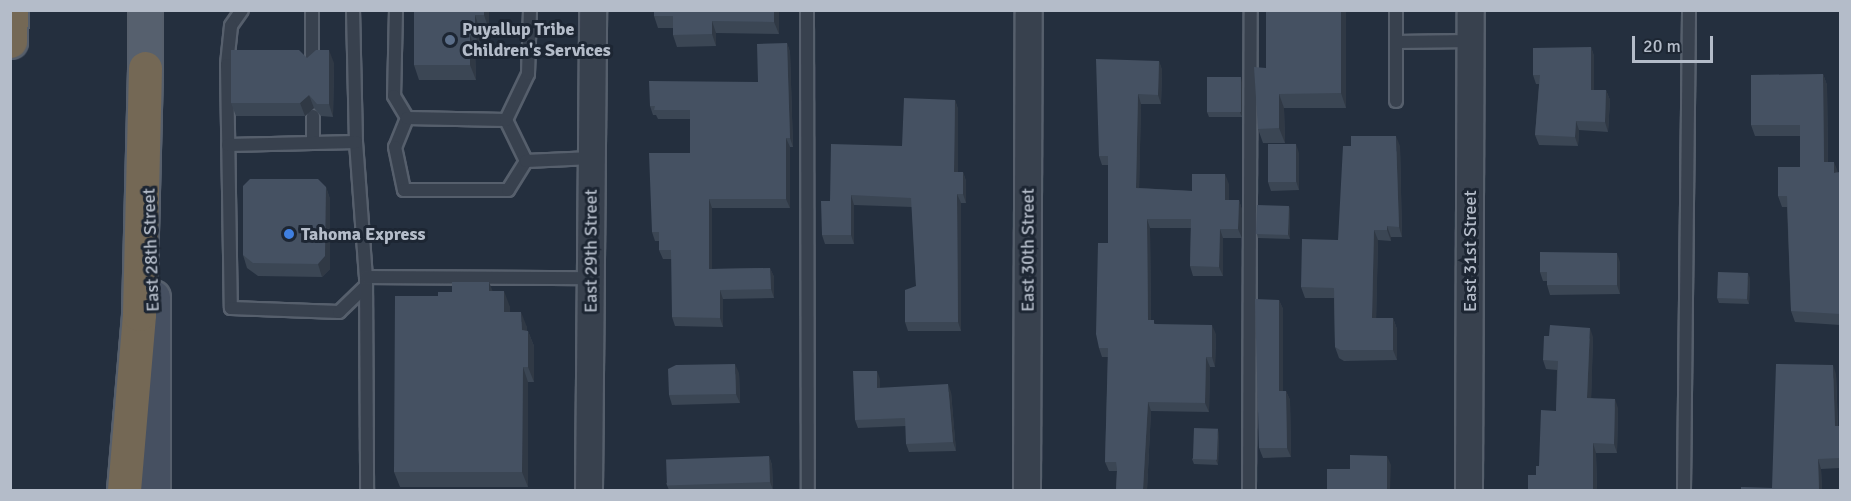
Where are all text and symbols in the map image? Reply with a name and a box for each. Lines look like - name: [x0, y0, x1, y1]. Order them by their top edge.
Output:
- place label: Puyallup Tribe Children's Services: [462, 19, 611, 62]
- scale bar: [1635, 24, 1716, 62]
- marker: Puyallup Tribe Children's Services: [443, 33, 457, 47]
- text: 20 m: [1643, 35, 1681, 57]
- street label: East 28th Street: [138, 188, 164, 312]
- street label: East 30th Street: [1017, 188, 1039, 312]
- street label: East 29th Street: [580, 189, 602, 313]
- street label: East 31st Street: [1459, 190, 1481, 312]
- place label: Tahoma Express: [301, 223, 425, 245]
- marker: Tahoma Express: [282, 227, 296, 241]

